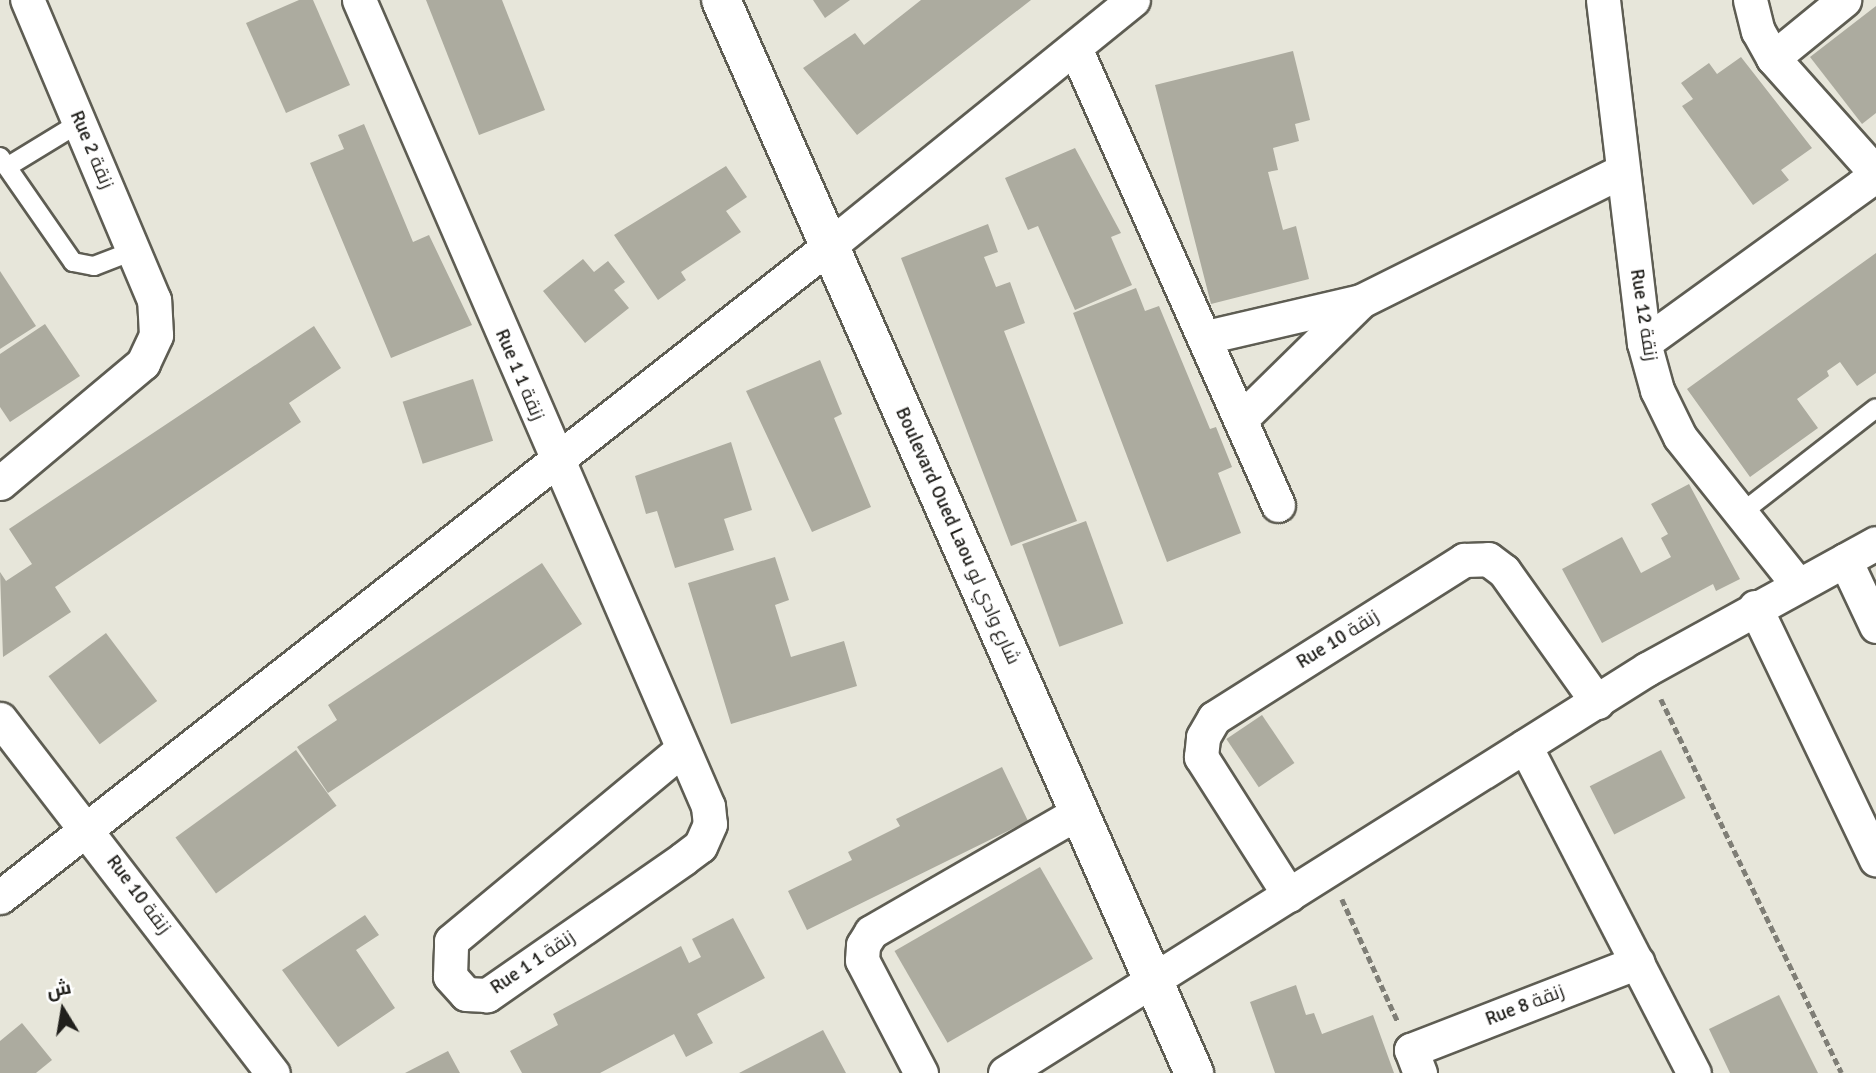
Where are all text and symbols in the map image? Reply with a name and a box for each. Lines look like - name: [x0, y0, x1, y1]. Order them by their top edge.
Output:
- street label: Rue 2 زنقة: [64, 107, 118, 193]
- street label: Rue 12 زنقة: [1624, 267, 1662, 363]
- street label: Rue 1 زنقة 1: [490, 326, 548, 424]
- street label: Boulevard Oued Laou شارع وادي لو: [890, 404, 1024, 668]
- street label: Rue 10 زنقة: [1293, 606, 1383, 674]
- street label: Rue 10 زنقة: [101, 851, 175, 939]
- street label: Rue 1 زنقة 1: [486, 926, 580, 1000]
- north arrow: [28, 975, 98, 1045]
- text: ش: [45, 975, 73, 1003]
- street label: Rue 8 زنقة: [1482, 981, 1568, 1031]

